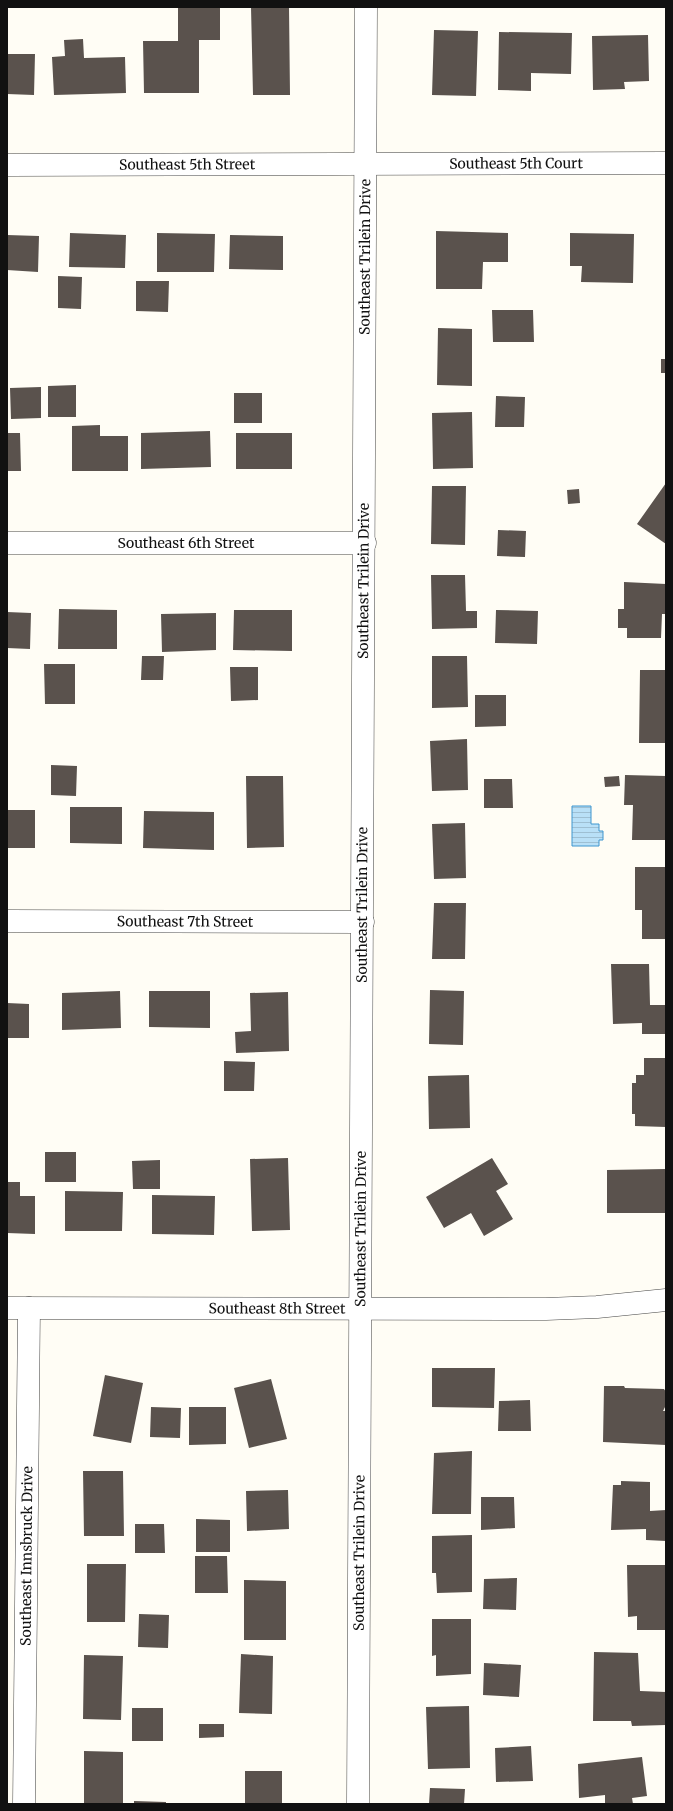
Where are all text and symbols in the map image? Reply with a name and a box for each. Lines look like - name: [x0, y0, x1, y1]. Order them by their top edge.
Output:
- street label: Southeast 5th Court: [449, 154, 583, 173]
- street label: Southeast 5th Street: [119, 155, 256, 174]
- street label: Southeast Trilein Drive: [356, 179, 374, 335]
- street label: Southeast Trilein Drive: [354, 503, 373, 659]
- street label: Southeast 6th Street: [118, 534, 255, 552]
- street label: Southeast Trilein Drive: [353, 827, 371, 983]
- street label: Southeast 7th Street: [117, 912, 254, 931]
- street label: Southeast Trilein Drive: [351, 1151, 370, 1307]
- street label: Southeast 8th Street: [209, 1299, 346, 1318]
- street label: Southeast Innsbruck Drive: [17, 1466, 36, 1646]
- street label: Southeast Trilein Drive: [350, 1475, 368, 1631]

